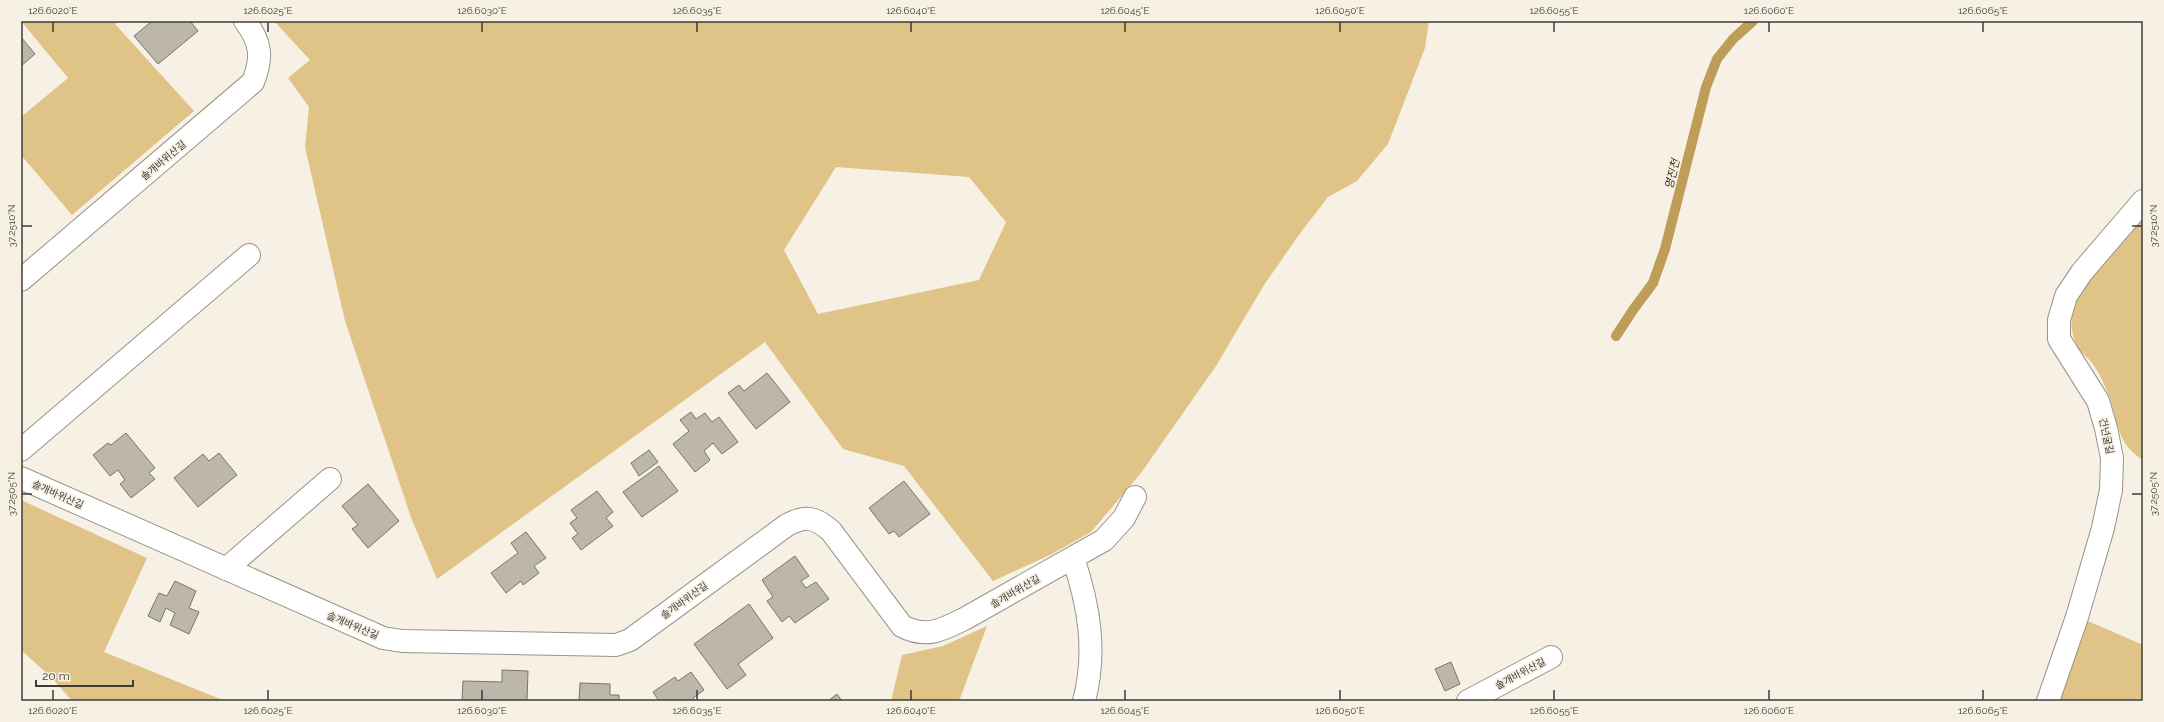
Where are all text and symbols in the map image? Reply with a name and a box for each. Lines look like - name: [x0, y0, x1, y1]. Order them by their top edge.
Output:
- text: 126.6020°E: [28, 5, 78, 16]
- text: 126.6025°E: [244, 5, 292, 16]
- text: 126.6030°E: [457, 5, 507, 16]
- text: 126.6035°E: [672, 5, 722, 16]
- text: 126.6040°E: [886, 5, 936, 16]
- text: 126.6045°E: [1100, 5, 1150, 16]
- text: 126.6050°E: [1315, 5, 1365, 16]
- text: 126.6055°E: [1529, 5, 1579, 16]
- text: 126.6060°E: [1744, 5, 1794, 16]
- text: 126.6065°E: [1958, 5, 2008, 16]
- street label: 솔개바위산길: [139, 138, 188, 182]
- water label: 영진천: [1663, 156, 1683, 190]
- text: 37.2510°N: [6, 204, 17, 248]
- text: 37.2510°N: [2148, 204, 2159, 248]
- street label: 건넌굴길: [2097, 417, 2116, 455]
- text: 37.2505°N: [6, 472, 17, 516]
- text: 37.2505°N: [2148, 472, 2159, 516]
- street label: 솔개바위산길: [30, 478, 85, 511]
- street label: 솔개바위산길: [989, 573, 1042, 610]
- street label: 솔개바위산길: [659, 580, 710, 621]
- street label: 솔개바위산길: [325, 610, 380, 641]
- street label: 솔개바위산길: [1493, 656, 1547, 691]
- scale bar: [36, 662, 133, 688]
- text: 20 m: [42, 669, 70, 683]
- text: 126.6020°E: [28, 705, 78, 716]
- text: 126.6025°E: [244, 705, 292, 716]
- text: 126.6030°E: [457, 705, 507, 716]
- text: 126.6035°E: [672, 705, 722, 716]
- text: 126.6040°E: [886, 705, 936, 716]
- text: 126.6045°E: [1100, 705, 1150, 716]
- text: 126.6050°E: [1315, 705, 1365, 716]
- text: 126.6055°E: [1529, 705, 1579, 716]
- text: 126.6060°E: [1744, 705, 1794, 716]
- text: 126.6065°E: [1958, 705, 2008, 716]

